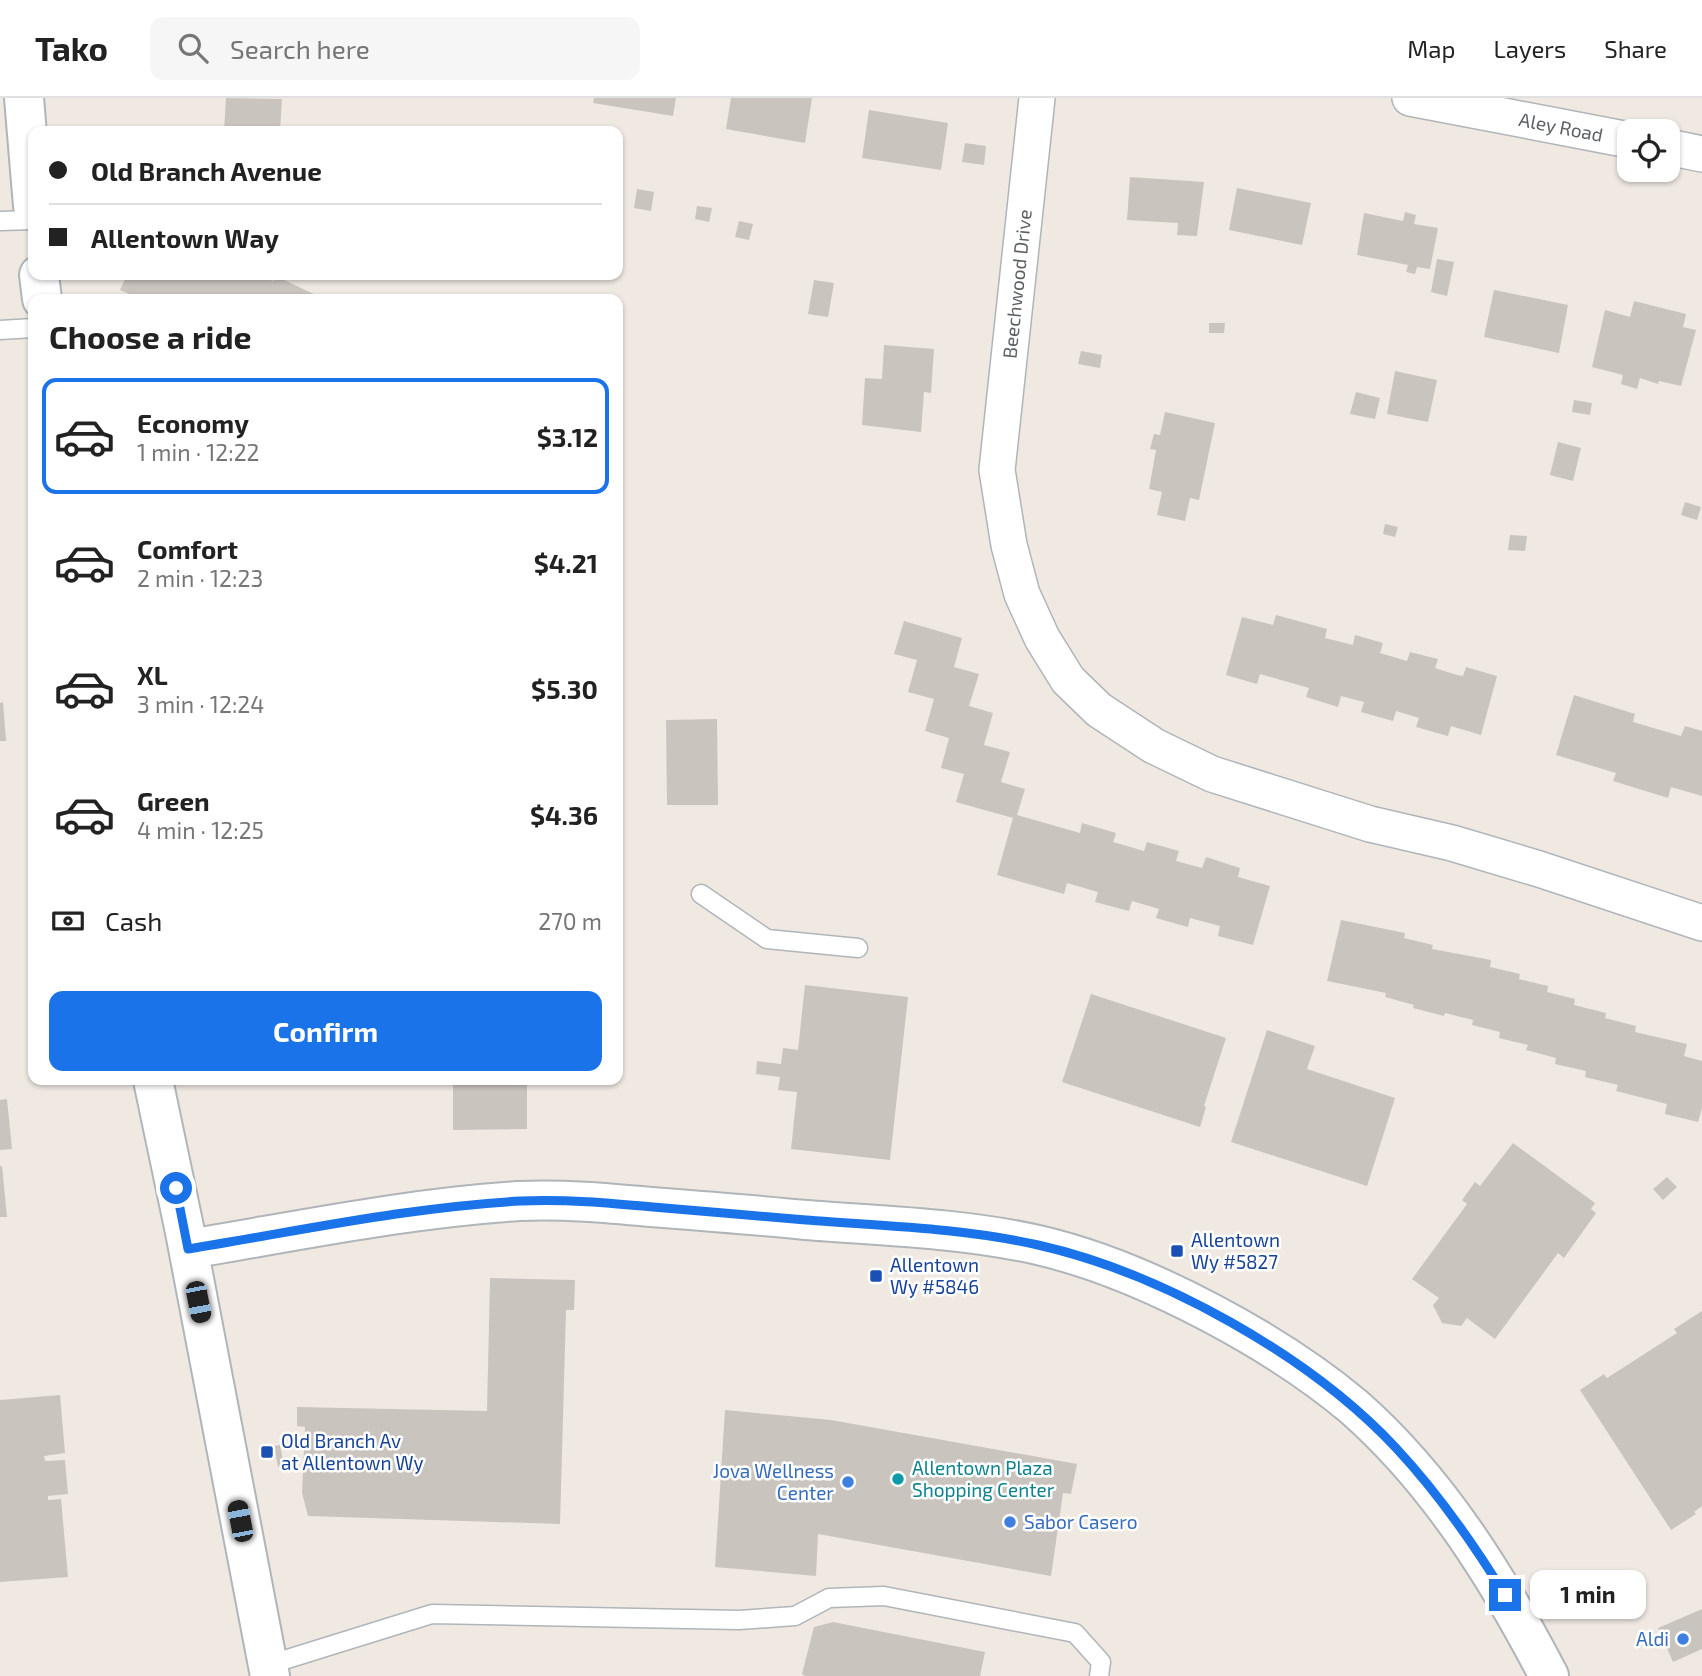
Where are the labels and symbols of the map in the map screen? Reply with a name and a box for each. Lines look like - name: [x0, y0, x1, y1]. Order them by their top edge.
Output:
- street label: Aley Road: [1517, 107, 1605, 146]
- street label: Beechwood Drive: [997, 208, 1036, 360]
- route start: [160, 1172, 192, 1204]
- place label: Allentown Wy #5827: [1191, 1228, 1280, 1273]
- marker: Allentown Wy #5827: [1169, 1243, 1185, 1259]
- place label: Allentown Wy #5846: [890, 1253, 979, 1298]
- marker: Allentown Wy #5846: [868, 1268, 884, 1284]
- car: [184, 1279, 213, 1325]
- place label: Old Branch Av at Allentown Wy: [281, 1429, 424, 1474]
- marker: Old Branch Av at Allentown Wy: [259, 1444, 275, 1460]
- place label: Allentown Plaza Shopping Center: [912, 1456, 1055, 1501]
- place label: Jova Wellness Center: [713, 1459, 834, 1504]
- marker: Allentown Plaza Shopping Center: [890, 1471, 906, 1487]
- marker: Jova Wellness Center: [840, 1474, 856, 1490]
- car: [226, 1498, 255, 1544]
- place label: Sabor Casero: [1024, 1510, 1137, 1533]
- marker: Sabor Casero: [1002, 1514, 1018, 1530]
- callout: 1 min: [1530, 1570, 1645, 1620]
- route end: [1489, 1579, 1521, 1611]
- place label: Aldi: [1636, 1627, 1669, 1650]
- marker: Aldi: [1675, 1631, 1691, 1647]

